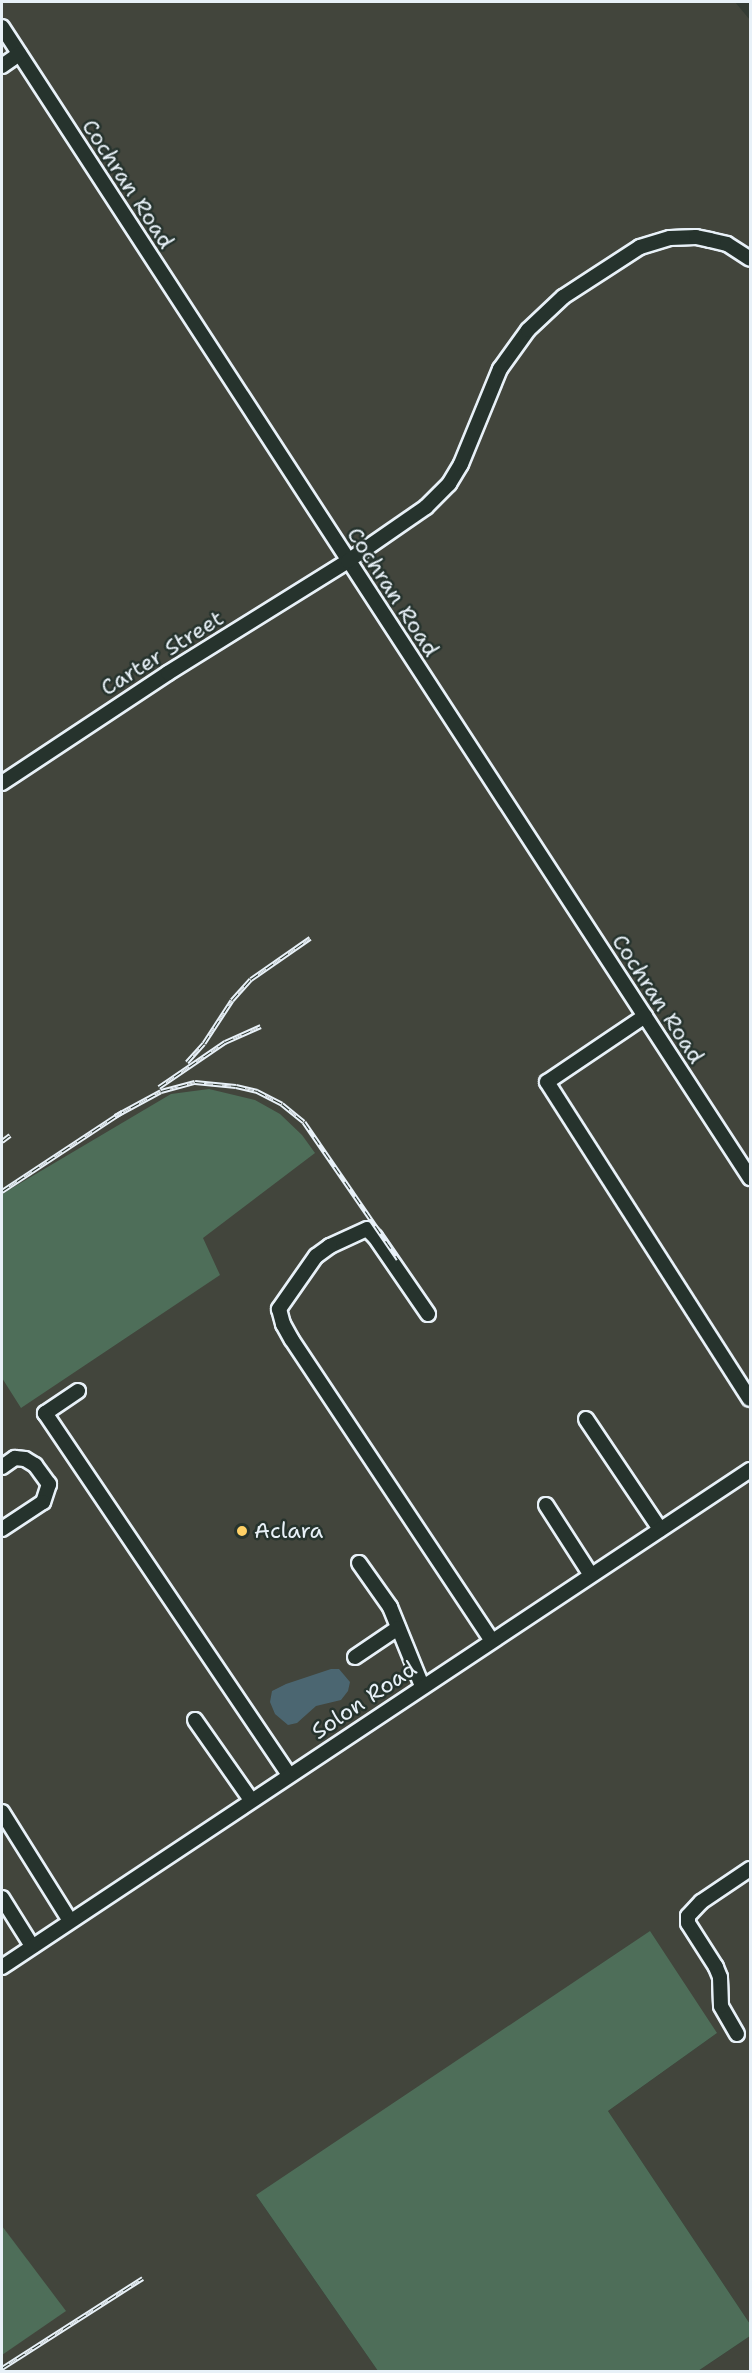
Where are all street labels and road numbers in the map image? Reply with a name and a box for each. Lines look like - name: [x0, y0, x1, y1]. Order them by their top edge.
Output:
- street label: Cochran Road: [76, 114, 180, 254]
- street label: Cochran Road: [341, 522, 445, 662]
- street label: Carter Street: [96, 605, 228, 701]
- street label: Cochran Road: [606, 929, 710, 1069]
- street label: Solon Road: [306, 1655, 422, 1745]

